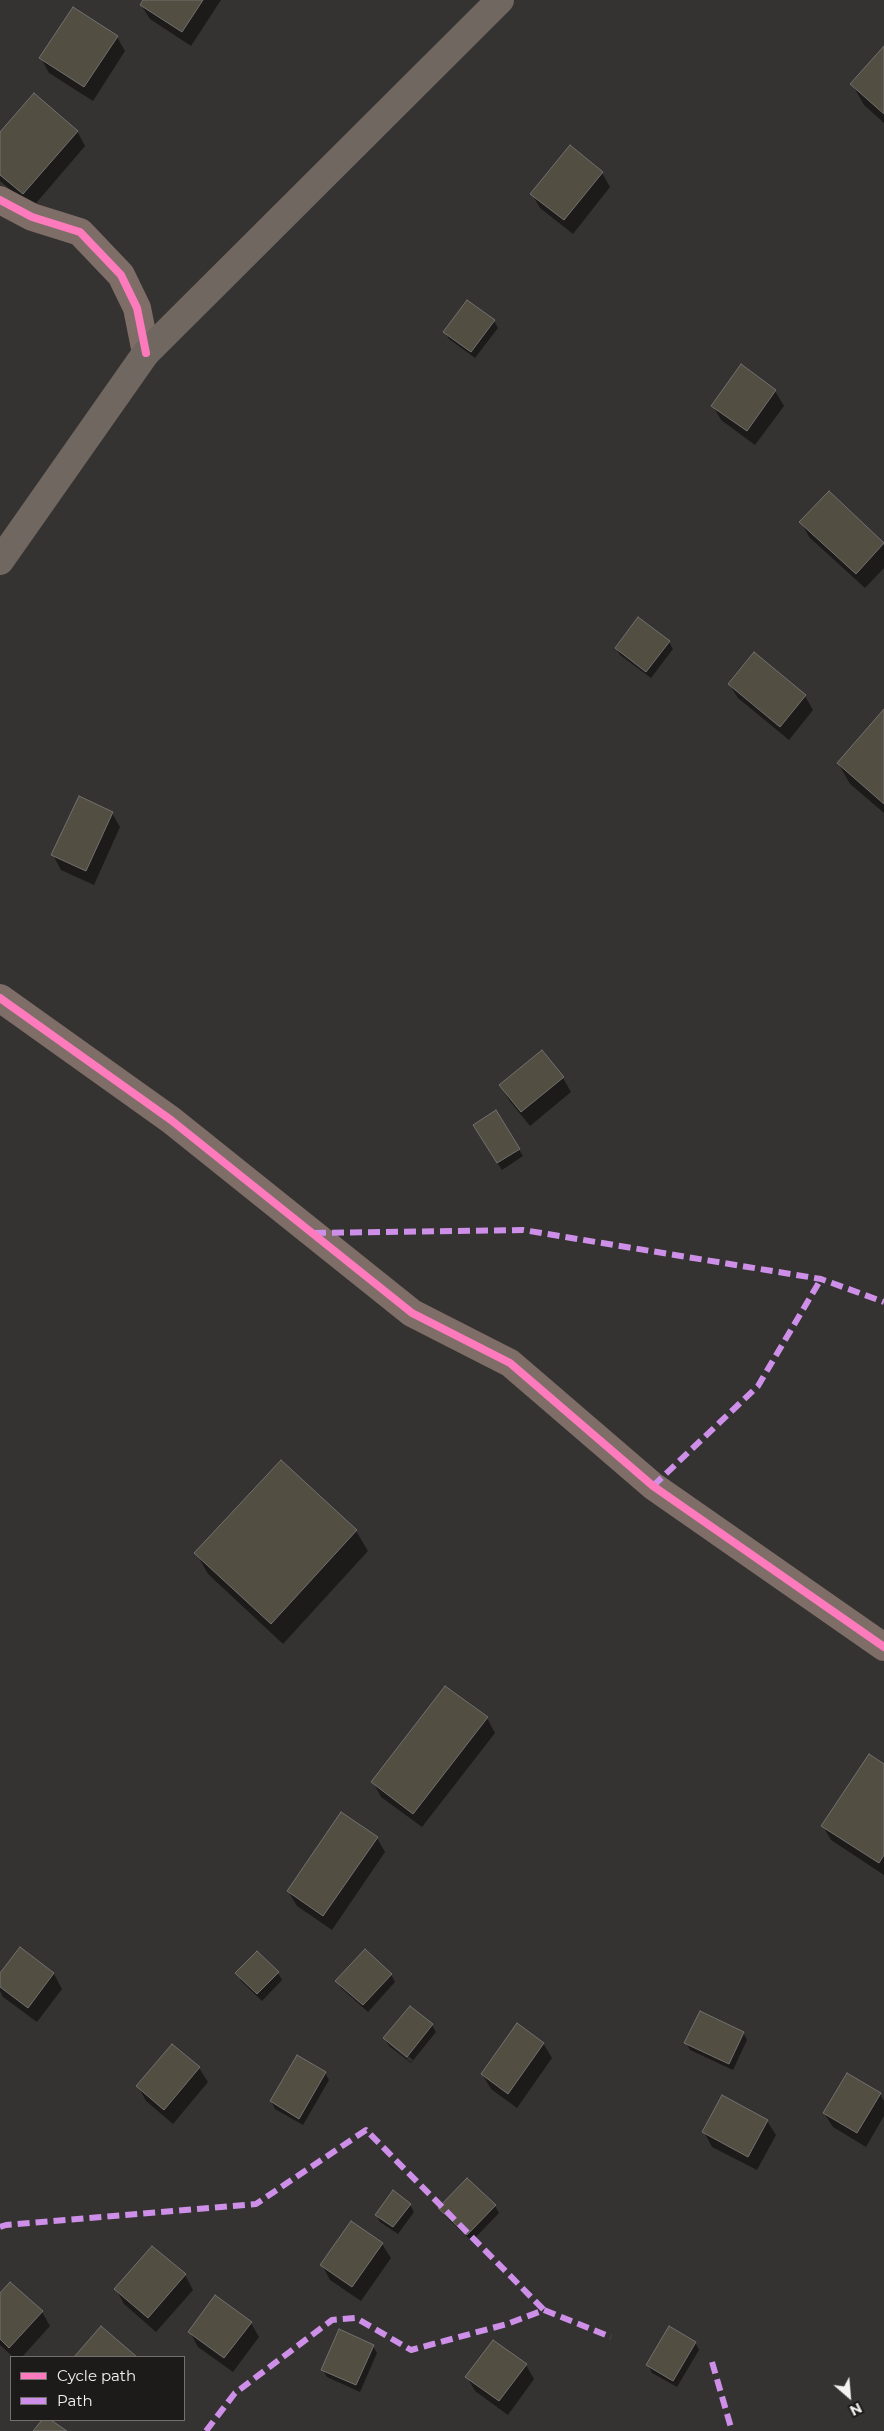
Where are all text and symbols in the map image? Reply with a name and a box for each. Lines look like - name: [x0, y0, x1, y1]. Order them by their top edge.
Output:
- legend: [10, 2356, 185, 2421]
- text: Cycle path: [57, 2366, 136, 2385]
- north arrow: [824, 2371, 874, 2421]
- text: Path: [57, 2391, 93, 2410]
- text: N: [847, 2399, 865, 2420]

